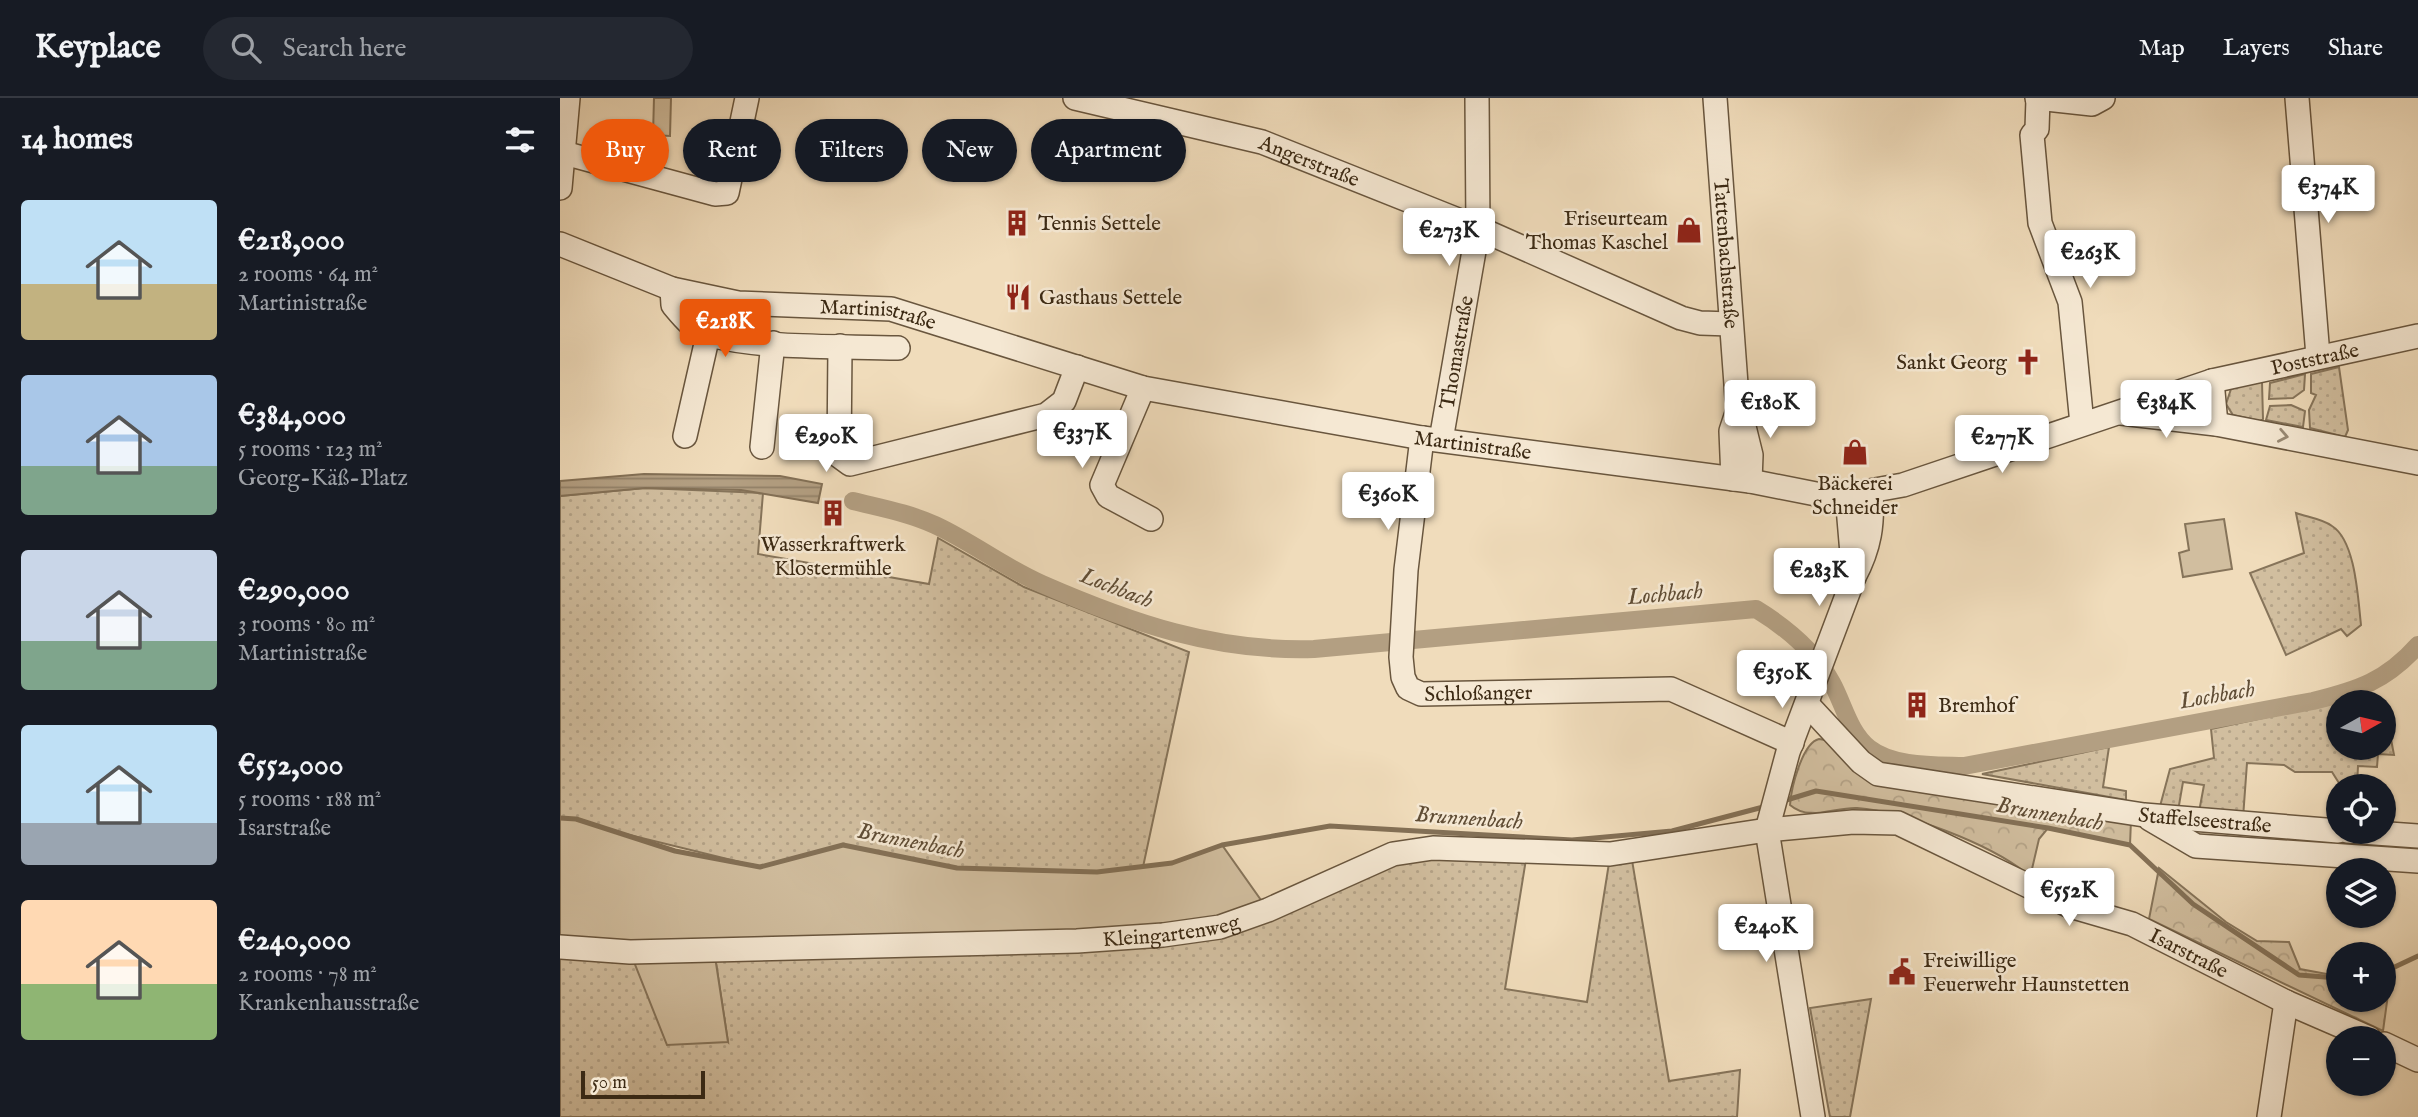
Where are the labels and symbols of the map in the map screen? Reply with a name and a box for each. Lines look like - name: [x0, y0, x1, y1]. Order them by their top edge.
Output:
- street label: Angerstraße: [1254, 130, 1363, 195]
- pin: €374K: [2279, 166, 2377, 225]
- street label: Tattenbachstraße: [1706, 178, 1744, 330]
- place label: Friseurteam Thomas Kaschel: [1526, 206, 1668, 257]
- building icon: Tennis Settele: [1002, 208, 1032, 238]
- pin: €273K: [1400, 208, 1498, 268]
- place label: Tennis Settele: [1038, 211, 1161, 238]
- shop icon: Friseurteam Thomas Kaschel: [1674, 215, 1704, 245]
- pin: €263K: [2041, 230, 2139, 290]
- restaurant icon: Gasthaus Settele: [1003, 282, 1033, 312]
- place label: Gasthaus Settele: [1039, 285, 1183, 312]
- street label: Thomastraße: [1435, 293, 1481, 412]
- street label: Martinistraße: [819, 294, 940, 337]
- pin: €218K: [676, 300, 774, 359]
- street label: Poststraße: [2268, 337, 2362, 383]
- church icon: Sankt Georg: [2013, 347, 2043, 377]
- place label: Sankt Georg: [1896, 350, 2008, 377]
- pin: €180K: [1721, 380, 1819, 440]
- pin: €384K: [2117, 380, 2215, 440]
- pin: €337K: [1033, 410, 1131, 470]
- pin: €290K: [777, 414, 875, 474]
- pin: €277K: [1953, 416, 2051, 475]
- street label: Martinistraße: [1412, 425, 1533, 467]
- one-way arrow: [2277, 427, 2289, 442]
- shop icon: Bäckerei Schneider: [1840, 437, 1870, 467]
- place label: Bäckerei Schneider: [1812, 471, 1898, 522]
- pin: €360K: [1339, 472, 1437, 532]
- building icon: Wasserkraftwerk Klostermühle: [818, 498, 848, 528]
- place label: Wasserkraftwerk Klostermühle: [761, 532, 906, 583]
- pin: €283K: [1770, 548, 1868, 608]
- water label: Lochbach: [1075, 561, 1157, 616]
- water label: Lochbach: [1625, 577, 1704, 612]
- pin: €350K: [1733, 650, 1831, 710]
- water label: Lochbach: [2176, 675, 2257, 717]
- street label: Schloßanger: [1424, 680, 1533, 709]
- building icon: Bremhof: [1902, 690, 1932, 720]
- north arrow: [2326, 690, 2396, 760]
- place label: Bremhof: [1938, 693, 2019, 720]
- water label: Brunnenbach: [1994, 791, 2106, 838]
- water label: Brunnenbach: [1414, 800, 1524, 837]
- street label: Staffelseestraße: [2136, 802, 2273, 840]
- water label: Brunnenbach: [855, 817, 967, 866]
- pin: €552K: [2020, 868, 2118, 928]
- pin: €240K: [1717, 904, 1815, 964]
- street label: Kleingartenweg: [1102, 909, 1244, 954]
- street label: Isarstraße: [2144, 923, 2233, 986]
- place label: Freiwillige Feuerwehr Haunstetten: [1923, 948, 2130, 999]
- public building icon: Freiwillige Feuerwehr Haunstetten: [1887, 957, 1917, 987]
- scale bar: [581, 1068, 705, 1100]

